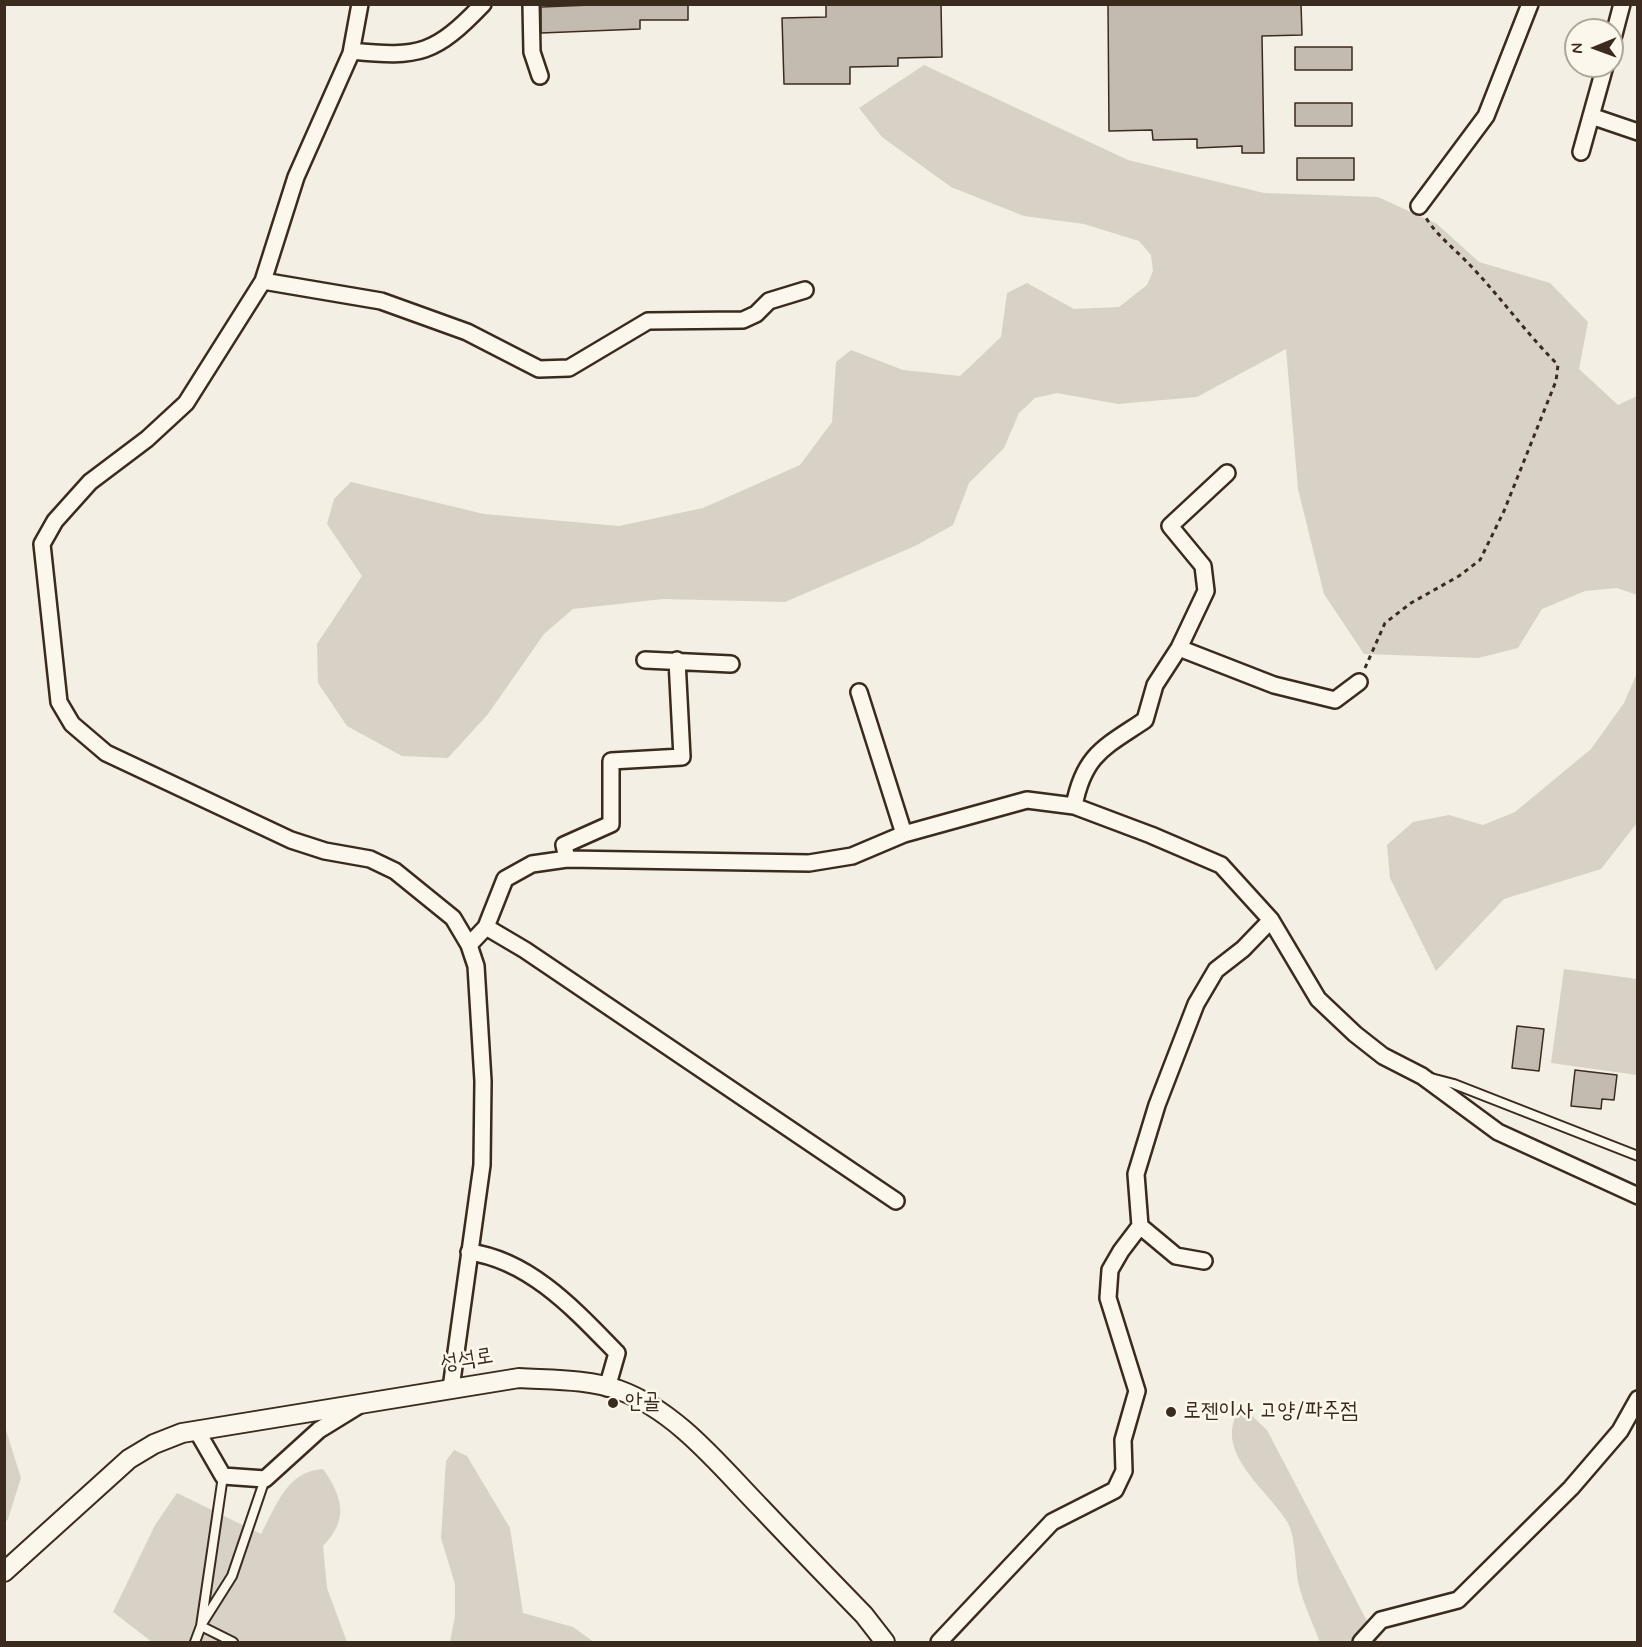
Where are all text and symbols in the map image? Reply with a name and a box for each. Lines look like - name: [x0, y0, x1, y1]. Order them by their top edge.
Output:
- north arrow: [1564, 18, 1624, 78]
- text: N: [1567, 43, 1588, 54]
- street label: 성석로: [439, 1344, 495, 1378]
- place label: 안골: [625, 1390, 660, 1416]
- marker: 안골: [606, 1396, 620, 1410]
- place label: 로젠이사 고양/파주점: [1183, 1399, 1358, 1425]
- marker: 로젠이사 고양/파주점: [1164, 1405, 1178, 1419]

